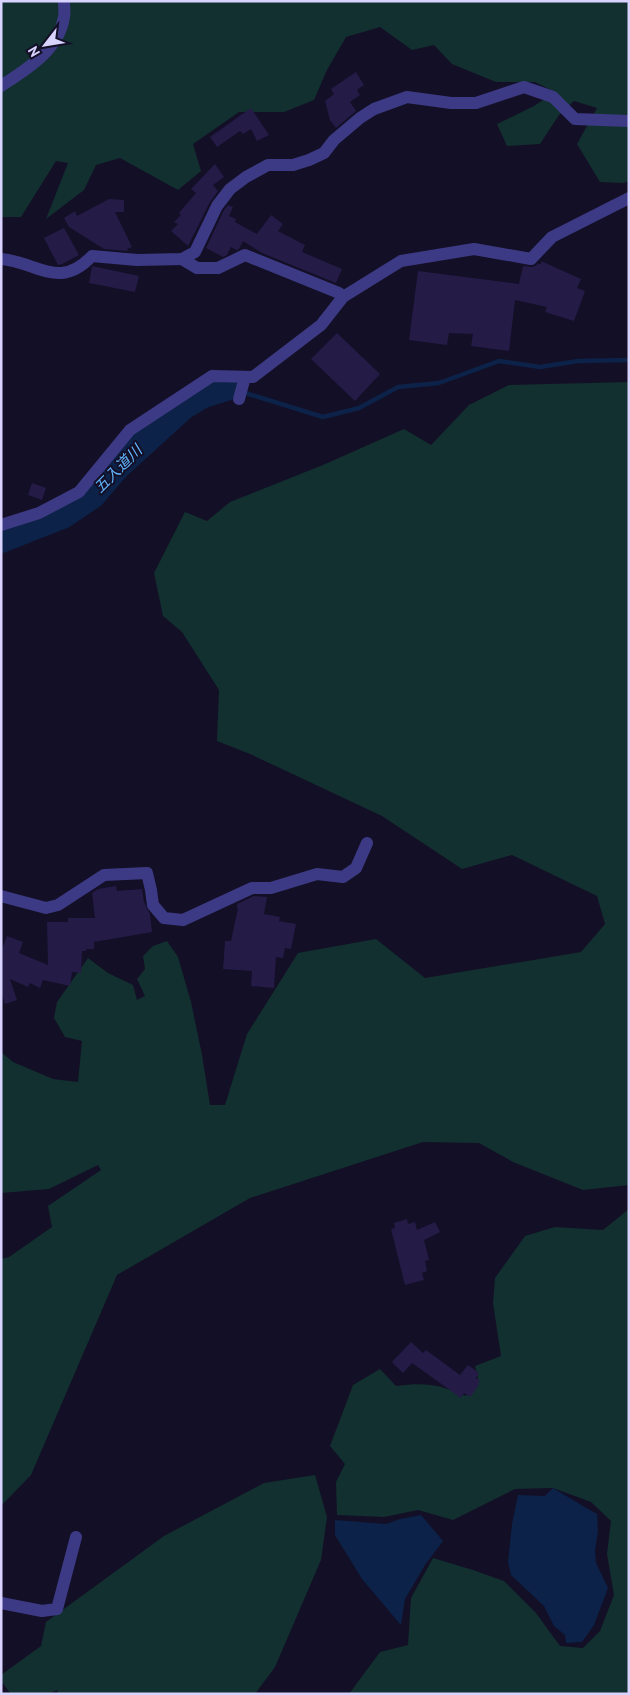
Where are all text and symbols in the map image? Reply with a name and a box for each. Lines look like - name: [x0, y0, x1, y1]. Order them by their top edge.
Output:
- north arrow: [20, 20, 70, 70]
- text: N: [24, 43, 44, 60]
- water label: 五入道川: [90, 439, 147, 497]

